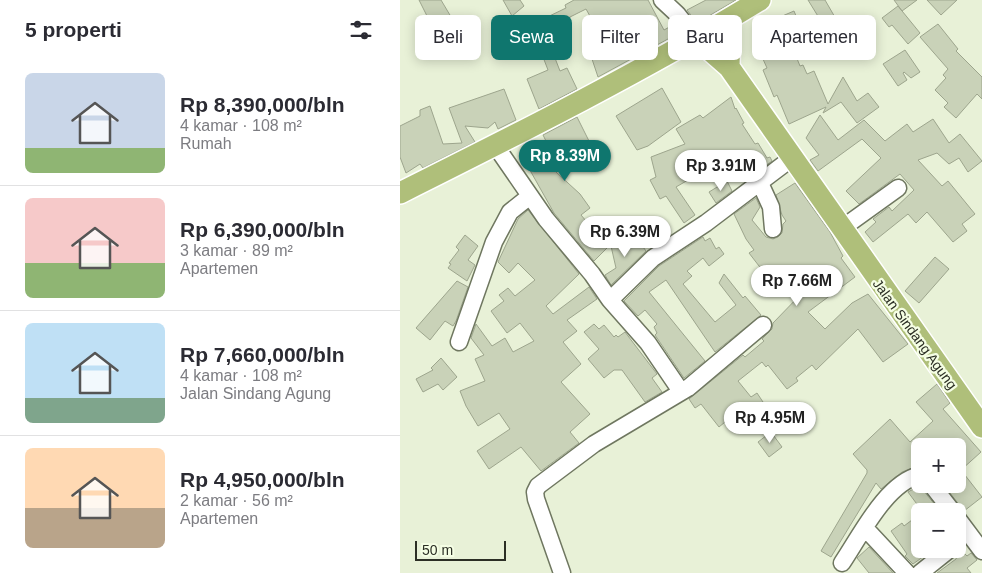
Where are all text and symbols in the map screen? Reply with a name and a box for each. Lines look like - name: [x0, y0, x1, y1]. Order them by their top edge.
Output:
- chip: Beli: [415, 15, 481, 60]
- chip: Sewa: [491, 15, 572, 60]
- chip: Filter: [582, 15, 658, 60]
- chip: Baru: [668, 15, 742, 60]
- chip: Apartemen: [752, 15, 876, 60]
- icon: filters: [347, 16, 375, 44]
- text: 5 properti: [25, 18, 122, 41]
- icon: home: [65, 93, 125, 153]
- text: Rp 8,390,000/bln: [180, 93, 345, 116]
- text: 4 kamar · 108 m²: [180, 117, 302, 134]
- text: Rumah: [180, 135, 232, 152]
- pin: Rp 8.39M: [513, 140, 617, 182]
- text: Rp 8.39M: [530, 147, 600, 164]
- pin: Rp 3.91M: [669, 150, 773, 192]
- text: Rp 3.91M: [686, 157, 756, 174]
- pin: Rp 6.39M: [573, 216, 677, 258]
- icon: home: [65, 218, 125, 278]
- text: Rp 6,390,000/bln: [180, 218, 345, 241]
- text: Rp 6.39M: [590, 223, 660, 240]
- text: 3 kamar · 89 m²: [180, 242, 293, 259]
- text: Apartemen: [180, 260, 258, 277]
- pin: Rp 7.66M: [745, 264, 849, 307]
- text: Rp 7.66M: [762, 272, 832, 289]
- street label: Jalan Sindang Agung: [870, 276, 960, 392]
- icon: home: [65, 343, 125, 403]
- text: Rp 7,660,000/bln: [180, 343, 345, 366]
- text: 4 kamar · 108 m²: [180, 367, 302, 384]
- text: Jalan Sindang Agung: [180, 385, 331, 402]
- pin: Rp 4.95M: [718, 402, 822, 444]
- text: Rp 4.95M: [735, 409, 805, 426]
- map controls: [911, 438, 966, 558]
- button: +: [911, 438, 966, 493]
- icon: home: [65, 468, 125, 528]
- text: Rp 4,950,000/bln: [180, 468, 345, 491]
- text: 2 kamar · 56 m²: [180, 492, 293, 509]
- button: −: [911, 503, 966, 558]
- text: Apartemen: [180, 510, 258, 527]
- scale bar: [415, 538, 506, 561]
- text: 50 m: [422, 542, 453, 558]

